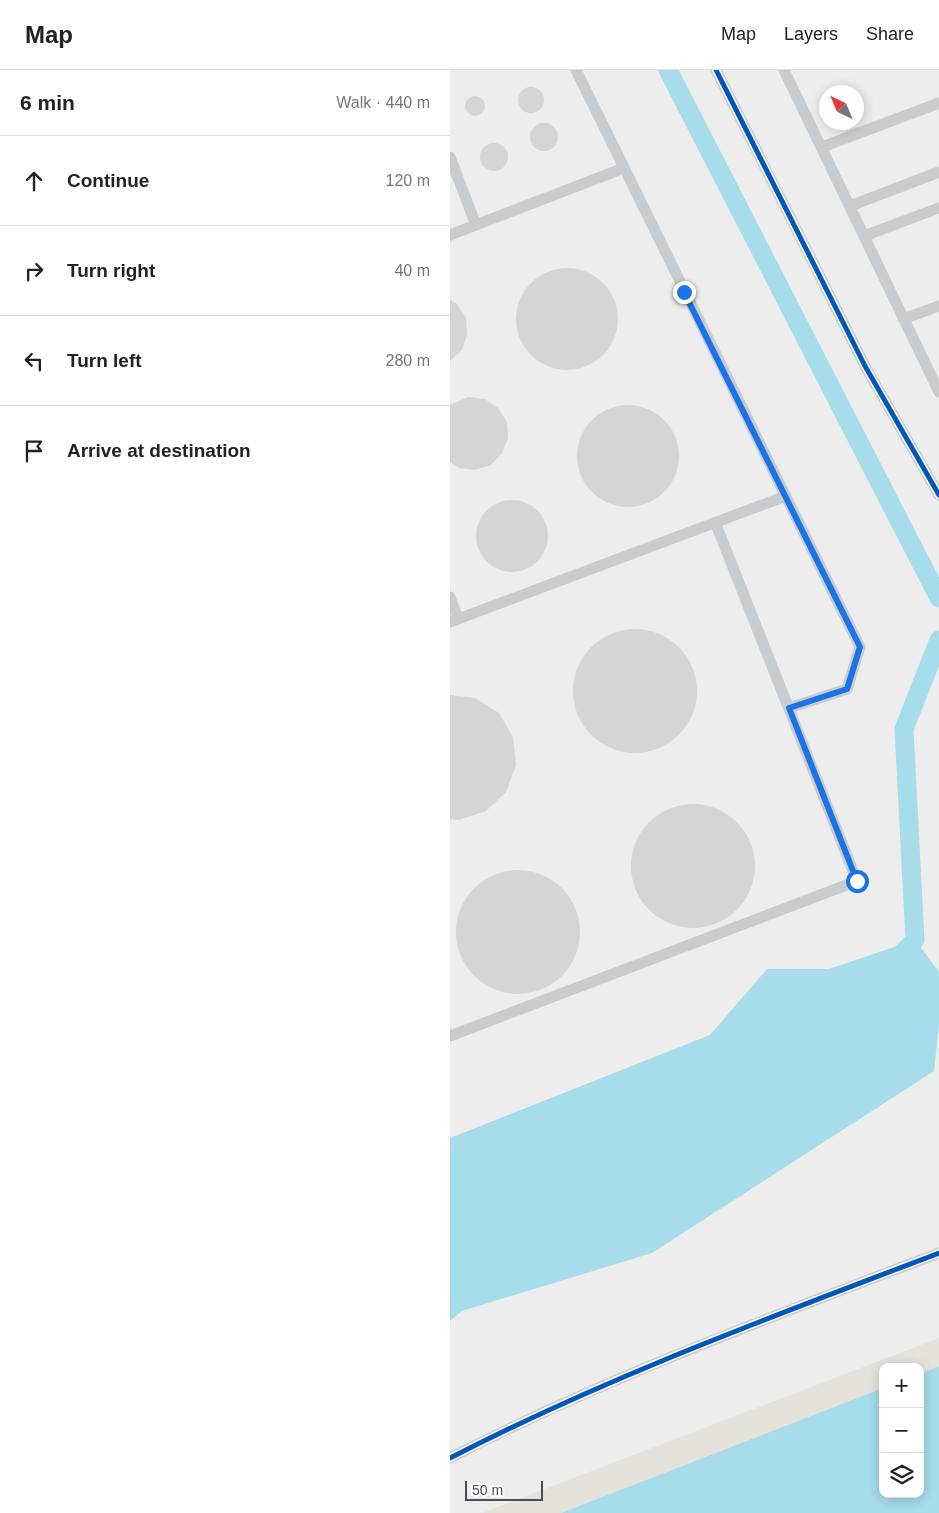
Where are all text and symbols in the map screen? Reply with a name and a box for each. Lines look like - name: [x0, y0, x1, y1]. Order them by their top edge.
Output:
- text: Map: [25, 21, 73, 48]
- text: Map: [721, 24, 756, 44]
- text: Layers: [784, 24, 838, 44]
- text: Share: [866, 24, 914, 44]
- north arrow: [819, 85, 864, 130]
- text: 6 min: [20, 91, 75, 114]
- text: Walk · 440 m: [336, 94, 430, 111]
- icon: ahead: [20, 167, 48, 195]
- text: Continue: [67, 170, 149, 191]
- text: 120 m: [386, 172, 430, 189]
- icon: right: [20, 257, 48, 285]
- text: Turn right: [67, 260, 155, 281]
- text: 40 m: [394, 262, 430, 279]
- route end: [673, 281, 696, 304]
- icon: left: [20, 347, 48, 375]
- text: Turn left: [67, 350, 142, 371]
- text: 280 m: [386, 352, 430, 369]
- icon: arrive: [20, 437, 48, 465]
- text: Arrive at destination: [67, 440, 251, 461]
- route start: [846, 870, 869, 893]
- map controls: [879, 1363, 924, 1498]
- button: +: [879, 1363, 924, 1408]
- button: −: [879, 1408, 924, 1453]
- button: layers: [879, 1453, 924, 1498]
- scale bar: [465, 1478, 542, 1501]
- text: 50 m: [472, 1482, 503, 1498]

